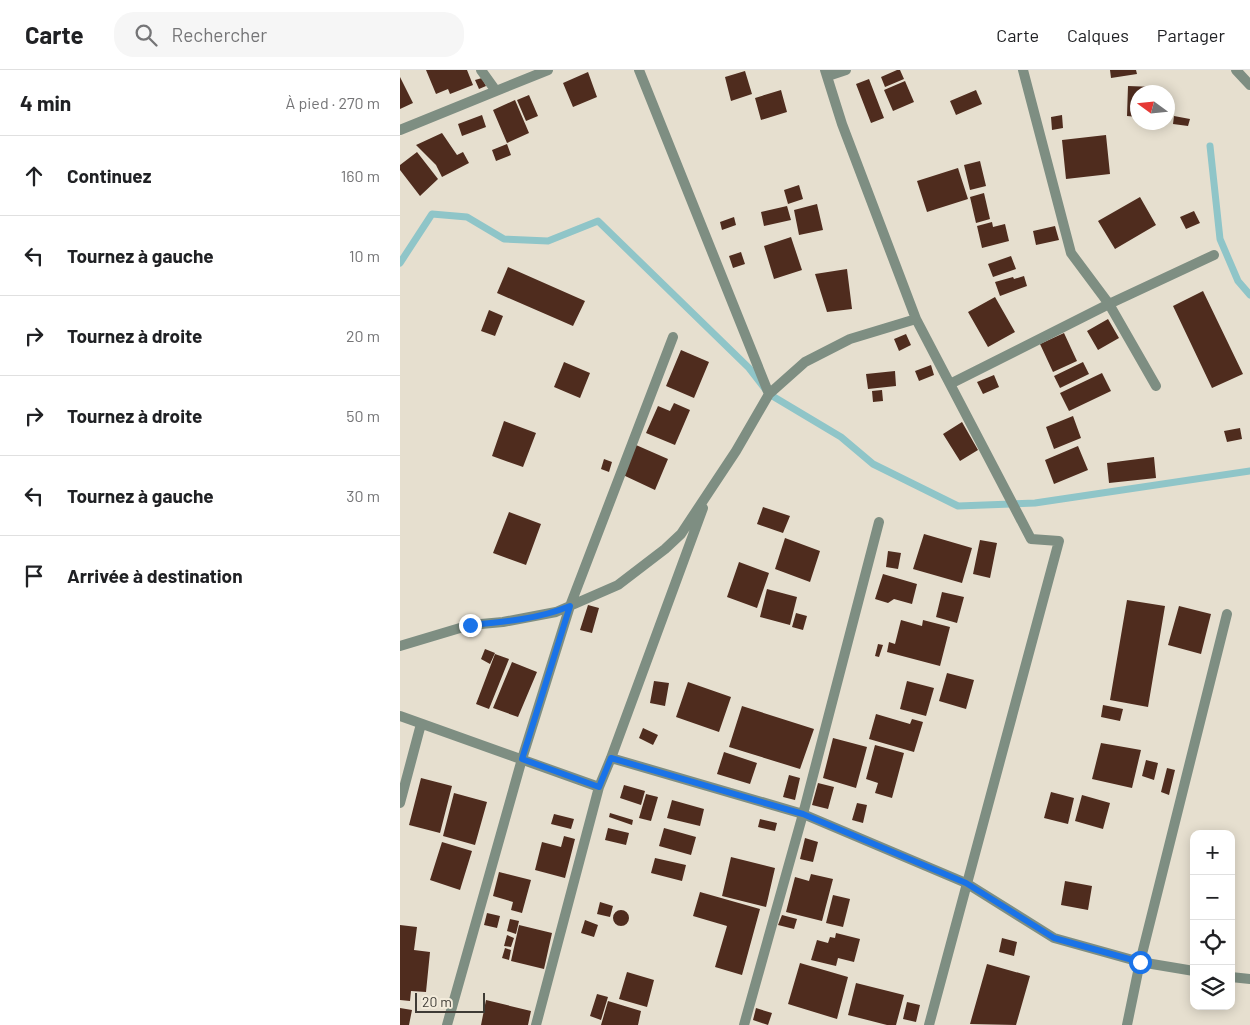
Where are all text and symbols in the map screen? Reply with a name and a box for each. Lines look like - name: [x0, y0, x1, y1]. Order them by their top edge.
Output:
- search box: [114, 12, 464, 57]
- text: Carte: [25, 20, 84, 49]
- icon: search: [132, 21, 160, 49]
- text: Rechercher: [172, 23, 267, 46]
- text: Carte: [996, 24, 1039, 46]
- text: Calques: [1067, 24, 1129, 46]
- text: Partager: [1157, 24, 1225, 46]
- north arrow: [1130, 85, 1175, 130]
- text: 4 min: [20, 90, 71, 115]
- text: À pied · 270 m: [286, 93, 380, 112]
- icon: ahead: [20, 162, 48, 190]
- text: Continuez: [67, 164, 151, 187]
- text: 160 m: [341, 166, 380, 185]
- icon: left: [20, 242, 48, 270]
- text: Tournez à gauche: [67, 244, 214, 267]
- text: 10 m: [349, 246, 380, 265]
- icon: right: [20, 322, 48, 350]
- text: Tournez à droite: [67, 324, 203, 347]
- text: 20 m: [346, 326, 380, 345]
- icon: right: [20, 402, 48, 430]
- text: Tournez à droite: [67, 404, 203, 427]
- text: 50 m: [346, 406, 380, 425]
- icon: left: [20, 482, 48, 510]
- text: Tournez à gauche: [67, 484, 214, 507]
- text: 30 m: [346, 486, 380, 505]
- icon: arrive: [20, 562, 48, 590]
- text: Arrivée à destination: [67, 564, 243, 587]
- route end: [459, 614, 482, 637]
- map controls: [1190, 830, 1235, 1010]
- button: +: [1190, 830, 1235, 875]
- button: −: [1190, 875, 1235, 920]
- button: locate: [1190, 920, 1235, 965]
- route start: [1129, 951, 1152, 974]
- button: layers: [1190, 965, 1235, 1010]
- scale bar: [415, 990, 485, 1013]
- text: 20 m: [422, 993, 452, 1010]

